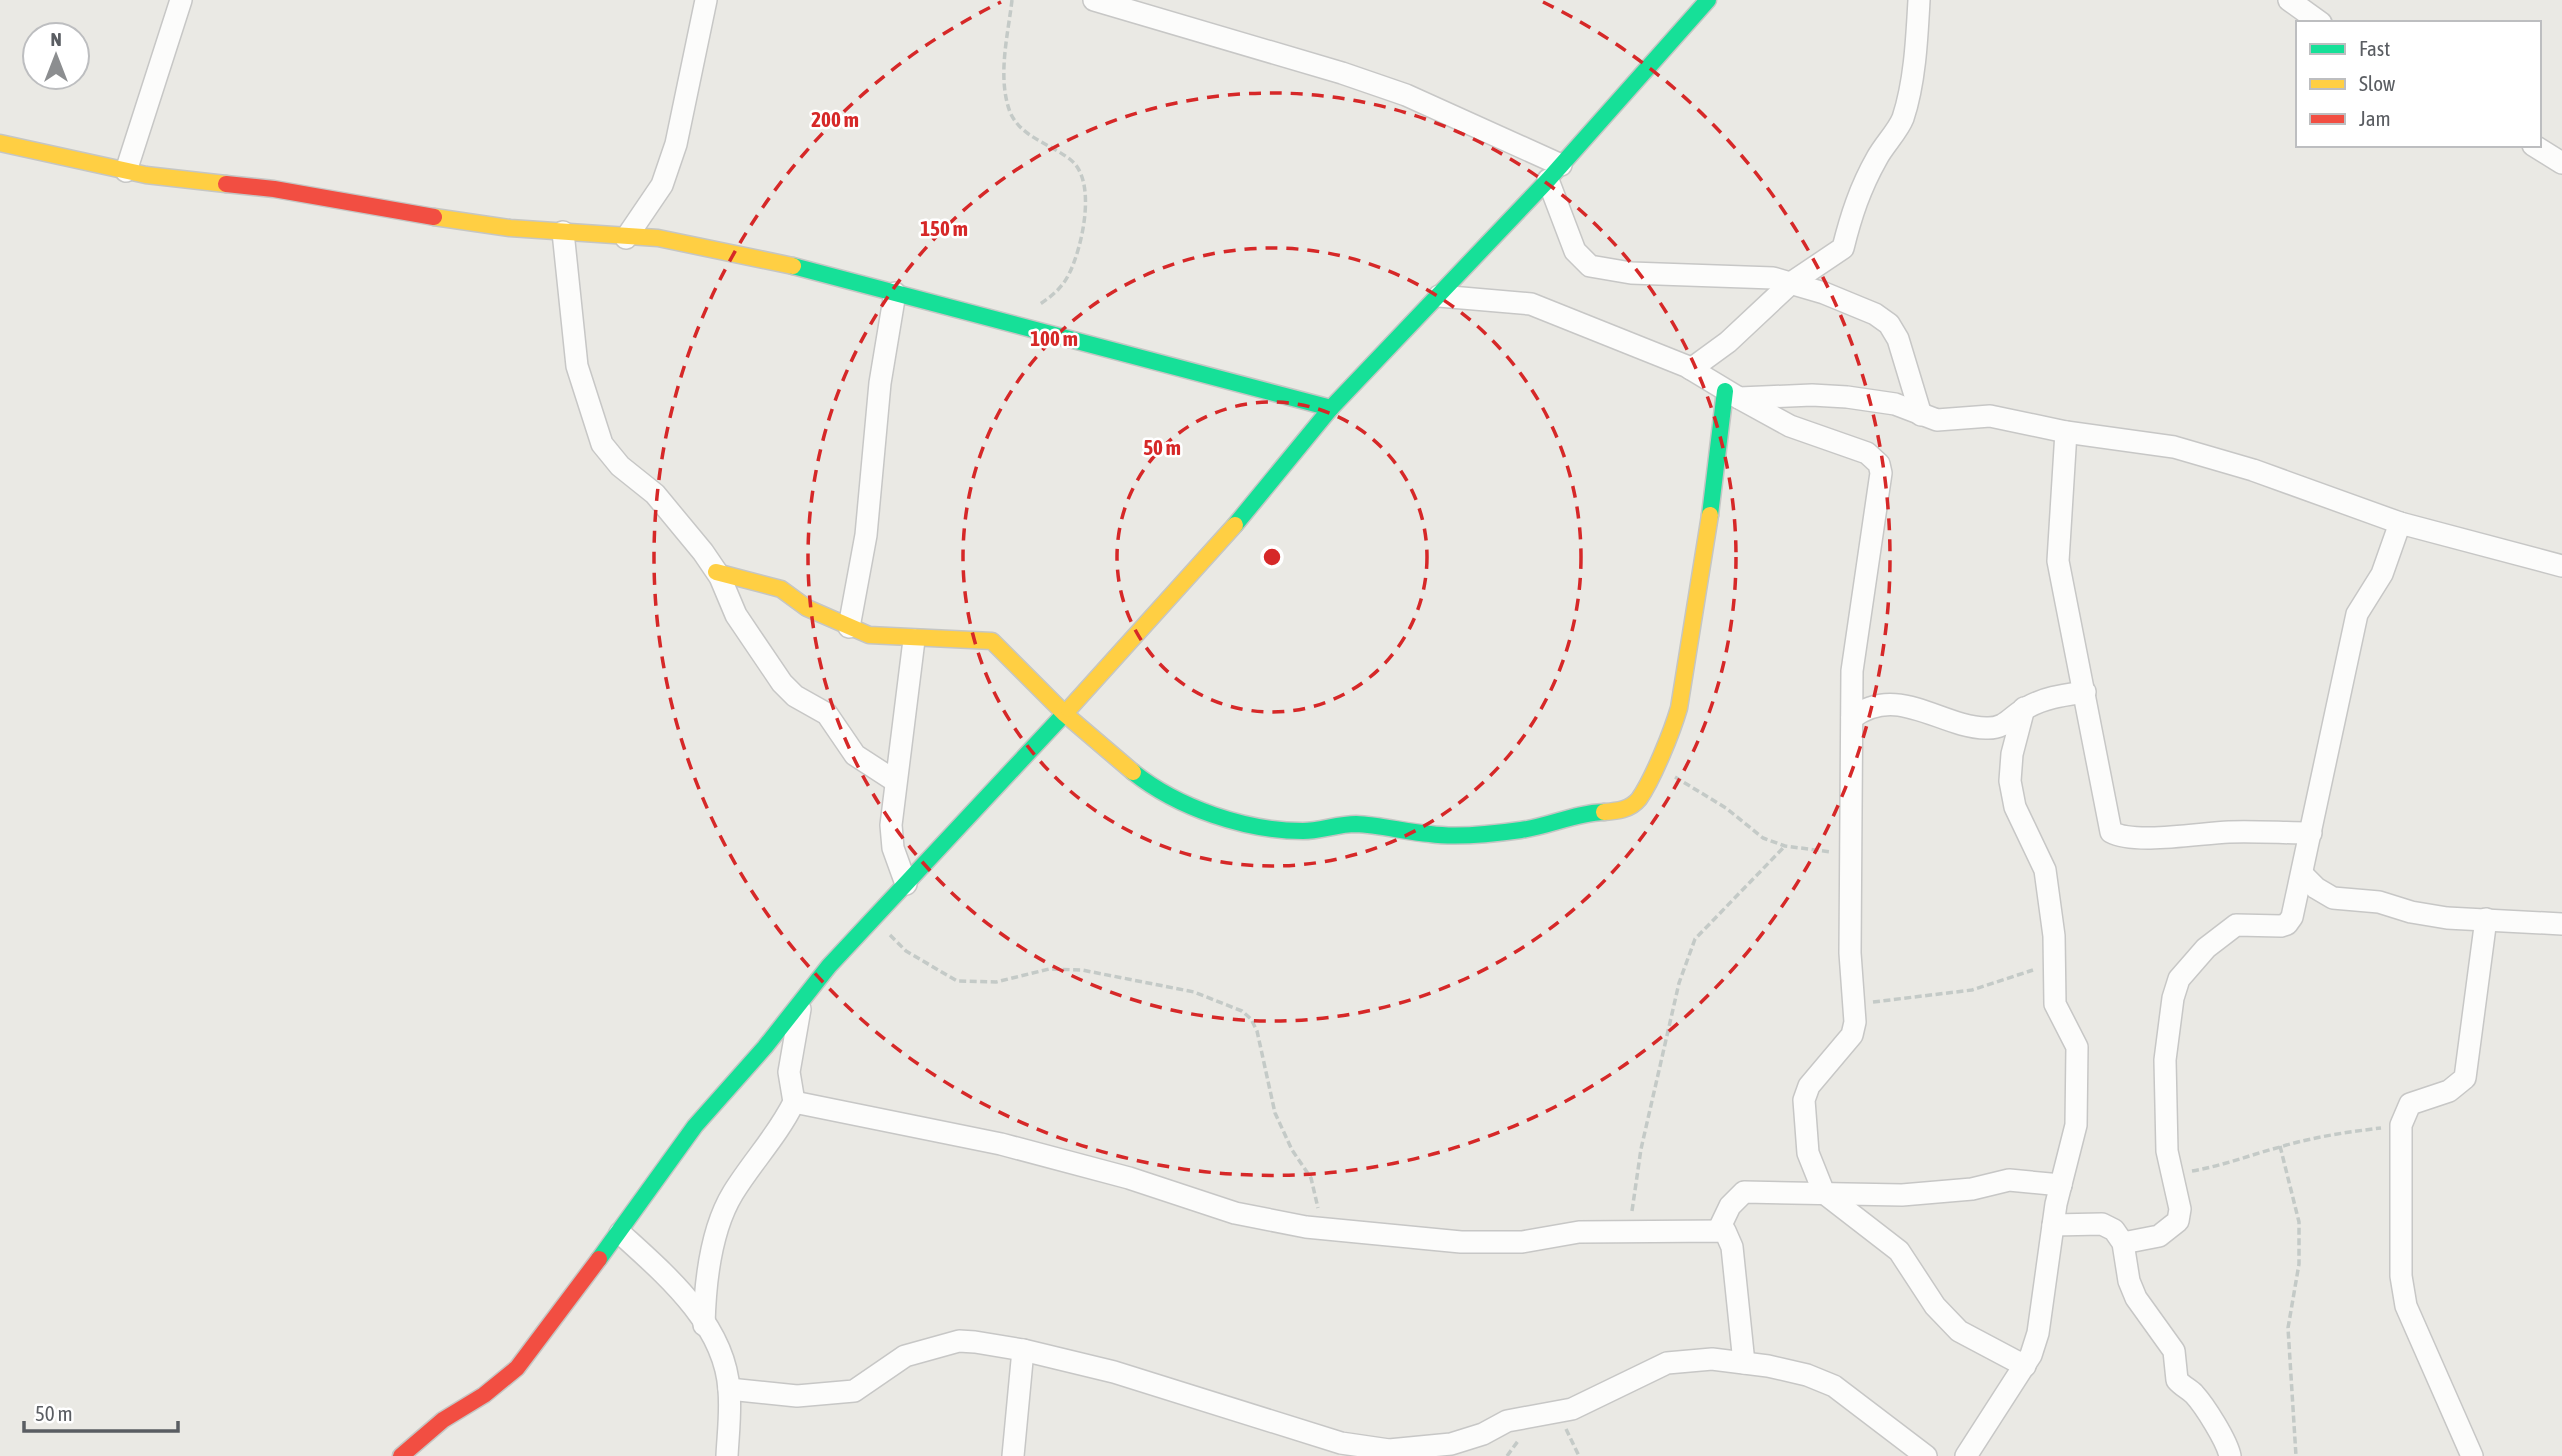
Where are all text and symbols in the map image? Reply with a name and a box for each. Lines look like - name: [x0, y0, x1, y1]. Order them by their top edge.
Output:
- north arrow: [21, 21, 91, 91]
- legend: [2296, 21, 2541, 147]
- text: N: [50, 28, 62, 50]
- text: Fast: [2359, 36, 2390, 60]
- text: Slow: [2359, 71, 2396, 95]
- text: Jam: [2359, 106, 2391, 130]
- text: 200 m: [811, 107, 859, 131]
- text: 150 m: [920, 216, 968, 240]
- text: 100 m: [1030, 326, 1078, 350]
- text: 50 m: [1143, 435, 1181, 459]
- centre of rings: [1260, 545, 1284, 569]
- scale bar: [24, 1390, 178, 1434]
- text: 50 m: [35, 1401, 73, 1425]

